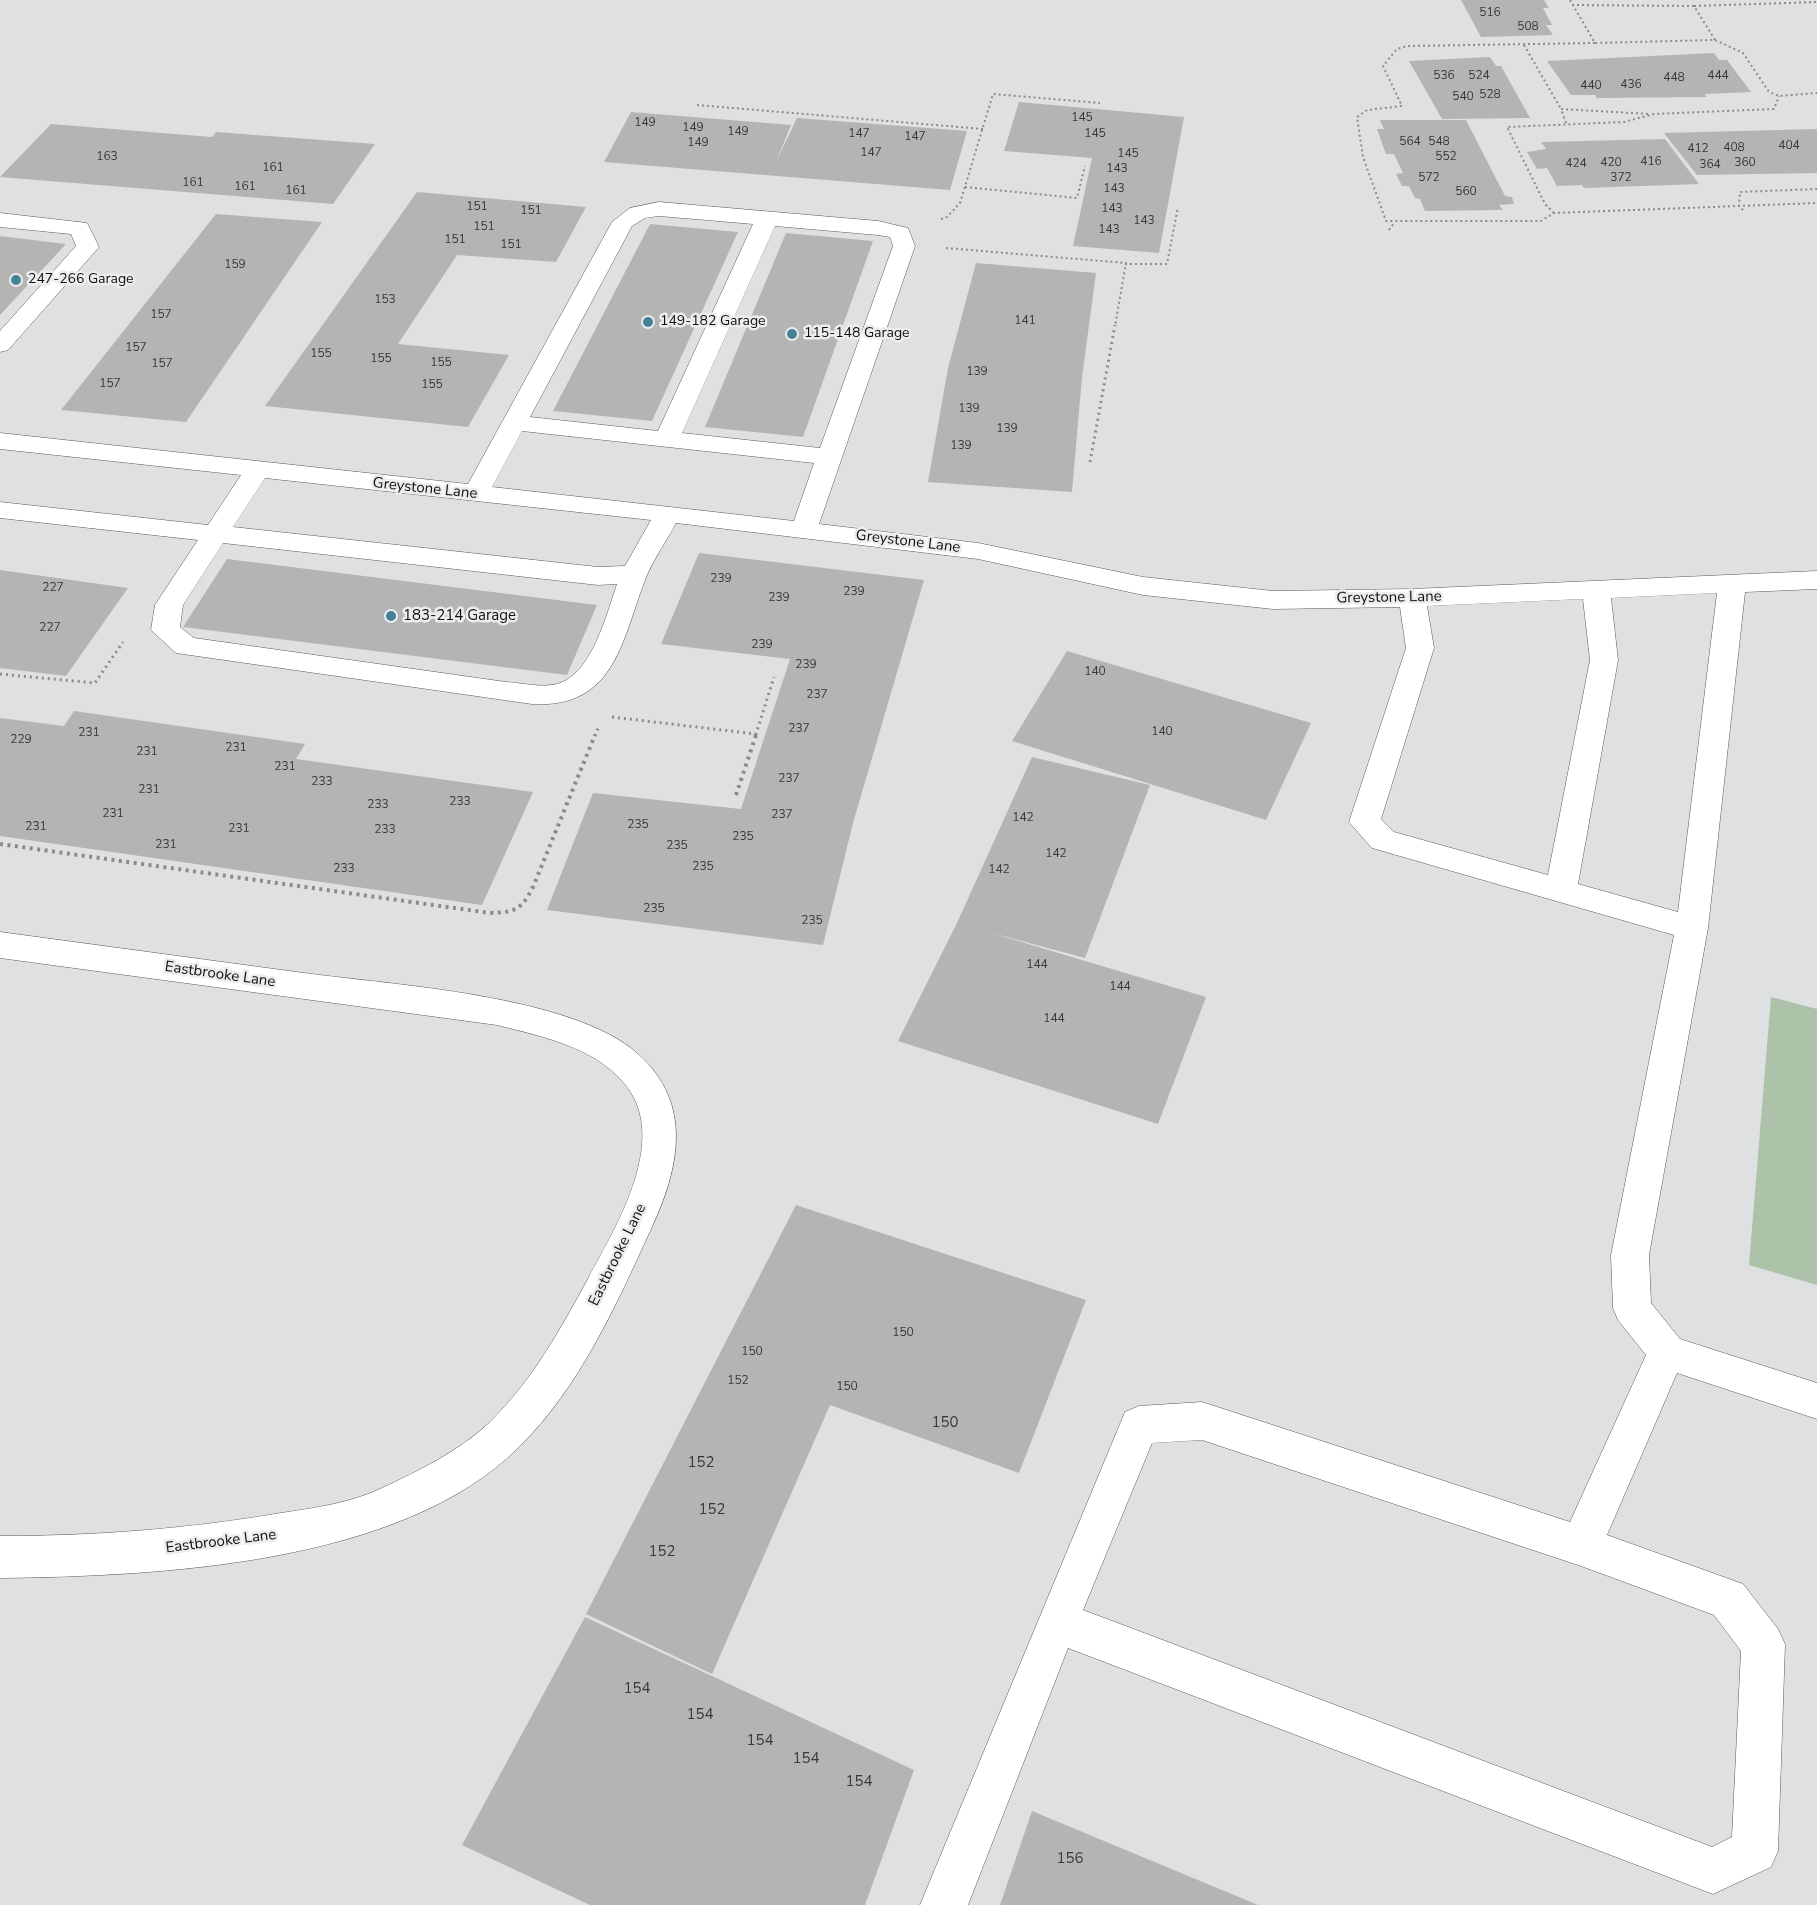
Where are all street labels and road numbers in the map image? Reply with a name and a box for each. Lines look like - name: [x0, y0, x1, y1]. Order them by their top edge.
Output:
- street label: Greystone Lane: [372, 475, 478, 503]
- street label: Greystone Lane: [855, 527, 961, 557]
- street label: Greystone Lane: [1336, 588, 1442, 608]
- street label: Eastbrooke Lane: [164, 958, 276, 992]
- street label: Eastbrooke Lane: [585, 1201, 651, 1309]
- street label: Eastbrooke Lane: [165, 1526, 277, 1558]

